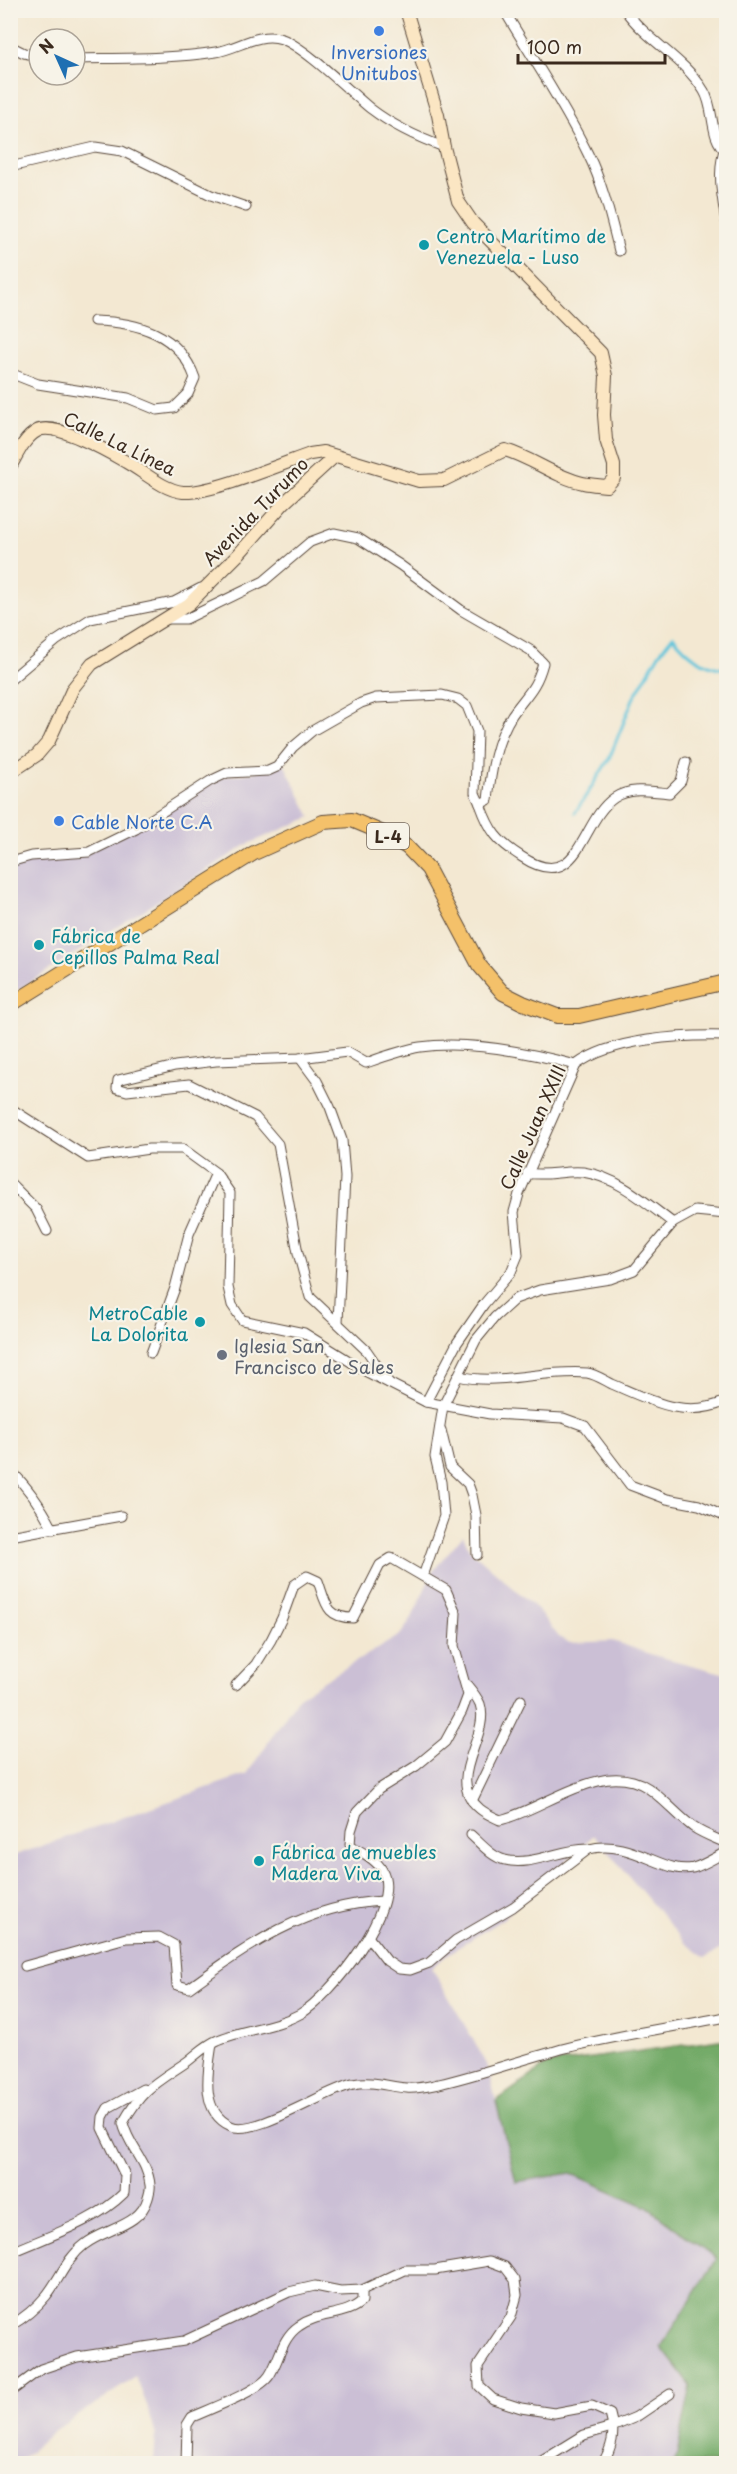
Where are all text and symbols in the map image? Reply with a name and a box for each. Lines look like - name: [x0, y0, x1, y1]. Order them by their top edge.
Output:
- marker: Inversiones Unitubos: [372, 24, 386, 38]
- north arrow: [27, 27, 87, 87]
- scale bar: [518, 27, 665, 65]
- text: N: [33, 33, 59, 59]
- text: 100 m: [527, 33, 582, 60]
- place label: Inversiones Unitubos: [331, 38, 427, 86]
- place label: Centro Marítimo de Venezuela - Luso: [436, 222, 607, 270]
- marker: Centro Marítimo de Venezuela - Luso: [417, 238, 431, 252]
- street label: Calle La Línea: [59, 404, 182, 482]
- street label: Avenida Turumo: [196, 451, 314, 571]
- place label: Cable Norte C.A: [71, 808, 213, 835]
- marker: Cable Norte C.A: [52, 814, 66, 828]
- road number: L-4: [367, 823, 409, 849]
- place label: Fábrica de Cepillos Palma Real: [51, 922, 220, 970]
- marker: Fábrica de Cepillos Palma Real: [32, 938, 46, 952]
- street label: Calle Juan XXIII: [492, 1060, 572, 1194]
- place label: MetroCable La Dolorita: [88, 1299, 189, 1347]
- marker: MetroCable La Dolorita: [193, 1315, 207, 1329]
- place label: Iglesia San Francisco de Sales: [234, 1332, 394, 1380]
- marker: Iglesia San Francisco de Sales: [215, 1348, 229, 1362]
- place label: Fábrica de muebles Madera Viva: [271, 1838, 436, 1886]
- marker: Fábrica de muebles Madera Viva: [252, 1854, 266, 1868]

